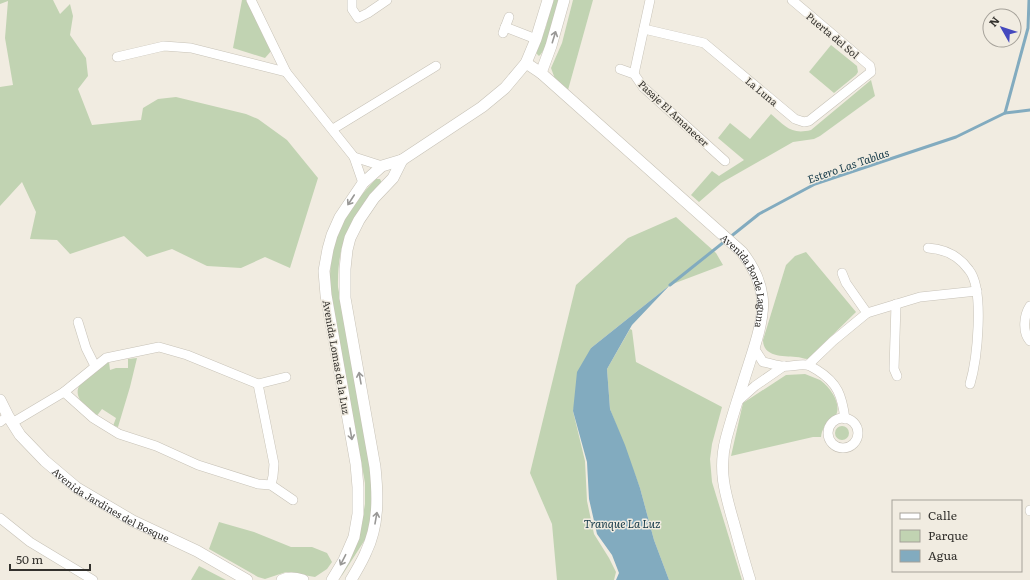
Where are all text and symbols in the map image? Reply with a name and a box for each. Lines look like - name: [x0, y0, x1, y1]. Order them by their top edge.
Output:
- street label: Puerta del Sol: [803, 8, 863, 62]
- north arrow: [982, 8, 1022, 48]
- text: N: [984, 12, 1003, 30]
- one-way arrow: [551, 30, 558, 43]
- street label: La Luna: [743, 73, 782, 109]
- street label: Pasaje El Amanecer: [635, 76, 713, 150]
- water label: Estero Las Tablas: [805, 143, 891, 186]
- one-way arrow: [347, 194, 355, 205]
- street label: Avenida Borde Laguna: [718, 229, 770, 330]
- street label: Avenida Lomas de la Luz: [320, 299, 354, 415]
- one-way arrow: [355, 372, 363, 385]
- one-way arrow: [347, 427, 355, 440]
- street label: Avenida Jardines del Bosque: [50, 463, 172, 545]
- legend: [892, 500, 1022, 572]
- text: Calle: [928, 506, 957, 524]
- one-way arrow: [372, 512, 380, 525]
- water label: Tranque La Luz: [584, 515, 660, 531]
- text: Parque: [928, 526, 968, 544]
- scale bar: [10, 546, 90, 572]
- text: Agua: [928, 546, 958, 564]
- text: 50 m: [16, 550, 43, 568]
- one-way arrow: [339, 554, 346, 566]

